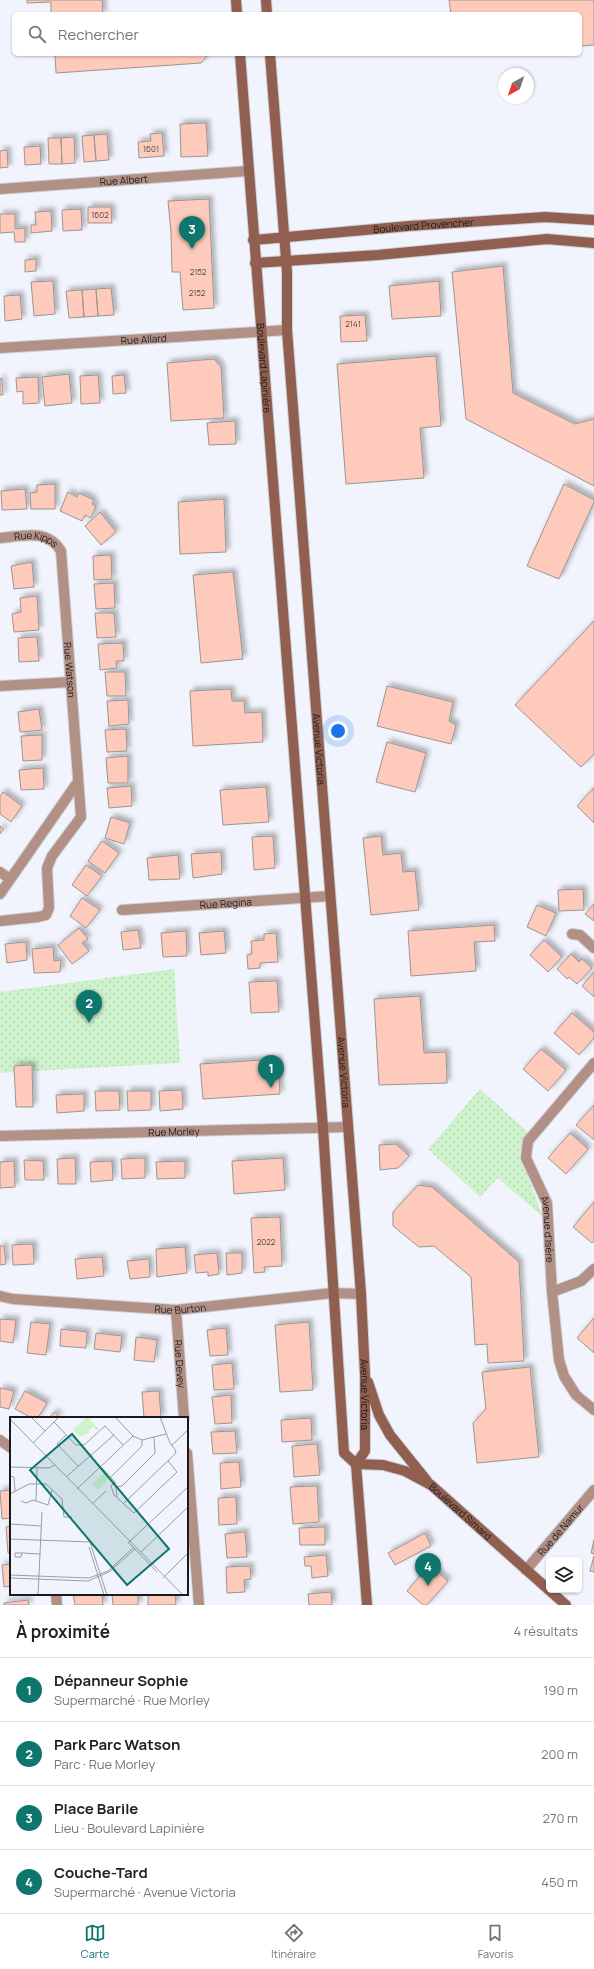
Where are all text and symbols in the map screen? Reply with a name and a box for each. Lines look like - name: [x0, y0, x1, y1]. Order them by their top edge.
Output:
- search box: [12, 12, 582, 56]
- icon: search: [26, 23, 48, 45]
- text: Rechercher: [58, 24, 139, 45]
- north arrow: [498, 68, 534, 104]
- house number: 1601: [143, 143, 159, 154]
- street label: Rue Albert: [99, 171, 148, 189]
- house number: 1602: [91, 209, 109, 220]
- street label: Boulevard Provencher: [373, 215, 474, 236]
- pin: 3: [179, 216, 205, 249]
- house number: 2152: [190, 266, 207, 277]
- house number: 2152: [189, 287, 206, 298]
- house number: 2141: [345, 318, 361, 329]
- street label: Boulevard Lapinière: [254, 323, 275, 414]
- street label: Rue Allard: [120, 331, 167, 347]
- street label: Rue Kipps: [13, 528, 62, 550]
- street label: Rue Watson: [61, 642, 79, 698]
- street label: Avenue Victoria: [309, 713, 329, 785]
- your location: [328, 721, 348, 741]
- street label: Rue Regina: [199, 894, 252, 912]
- pin: 2: [76, 990, 102, 1023]
- street label: Avenue Victoria: [334, 1036, 354, 1108]
- pin: 1: [258, 1055, 284, 1088]
- street label: Rue Morley: [148, 1124, 201, 1139]
- street label: Avenue d'Isère: [537, 1193, 557, 1263]
- house number: 2022: [257, 1236, 276, 1247]
- street label: Rue Burton: [154, 1300, 207, 1317]
- street label: Rue Devey: [171, 1339, 189, 1389]
- street label: Avenue Victoria: [357, 1358, 372, 1430]
- inset map: [10, 1417, 188, 1595]
- street label: Boulevard Simard: [426, 1480, 495, 1543]
- street label: Rue de Namur: [534, 1500, 587, 1559]
- pin: 4: [415, 1553, 441, 1586]
- map controls: [546, 1557, 582, 1593]
- button: layers: [546, 1557, 582, 1593]
- text: À proximité: [16, 1620, 110, 1643]
- text: 4 résultats: [513, 1622, 578, 1640]
- text: Dépanneur Sophie: [54, 1670, 188, 1691]
- text: 1: [26, 1681, 32, 1699]
- text: 190 m: [543, 1681, 578, 1699]
- text: Supermarché · Rue Morley: [54, 1691, 210, 1709]
- text: Park Parc Watson: [54, 1734, 180, 1755]
- text: 2: [25, 1745, 33, 1763]
- text: 200 m: [541, 1745, 578, 1763]
- text: Parc · Rue Morley: [54, 1755, 155, 1773]
- text: Place Barile: [54, 1798, 138, 1819]
- text: 3: [25, 1809, 33, 1827]
- text: 270 m: [543, 1809, 578, 1827]
- text: Lieu · Boulevard Lapinière: [54, 1819, 204, 1837]
- text: Couche-Tard: [54, 1862, 148, 1883]
- text: 4: [25, 1873, 33, 1891]
- text: 450 m: [541, 1873, 578, 1891]
- text: Supermarché · Avenue Victoria: [54, 1883, 236, 1901]
- tab: Carte: [81, 1922, 109, 1961]
- tab: Itinéraire: [271, 1922, 316, 1961]
- tab: Favoris: [478, 1922, 513, 1961]

